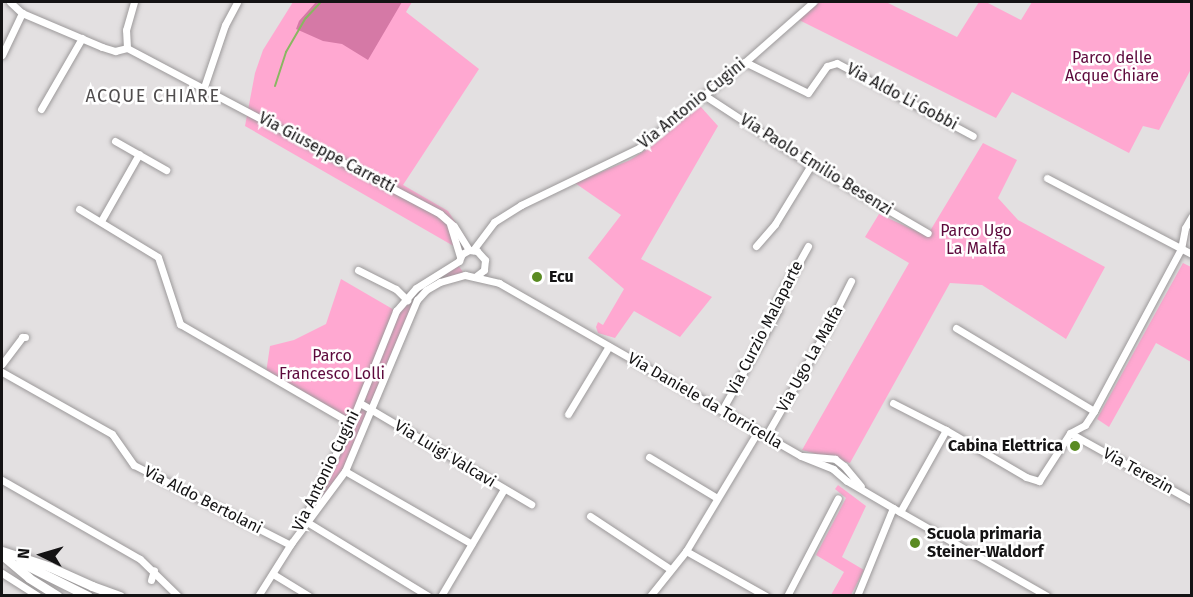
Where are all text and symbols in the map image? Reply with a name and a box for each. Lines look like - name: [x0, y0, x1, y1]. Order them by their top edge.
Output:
- park label: Parco delle Acque Chiare: [1065, 48, 1159, 86]
- street label: Via Antonio Cugini: [635, 55, 749, 153]
- street label: Via Aldo Li Gobbi: [843, 60, 961, 134]
- district label: ACQUE CHIARE: [85, 85, 221, 107]
- street label: Via Giuseppe Carretti: [255, 109, 399, 197]
- street label: Via Paolo Emilio Besenzi: [736, 110, 896, 220]
- park label: Parco Ugo La Malfa: [940, 221, 1012, 259]
- street label: Via Curzio Malaparte: [723, 258, 807, 398]
- place label: Ecu: [549, 267, 574, 287]
- marker: Ecu: [530, 270, 544, 284]
- street label: Via Ugo La Malfa: [773, 302, 847, 416]
- park label: Parco Francesco Lolli: [279, 346, 385, 384]
- street label: Via Daniele da Torricella: [624, 349, 786, 453]
- street label: Via Antonio Cugini: [288, 407, 364, 535]
- street label: Via Luigi Valcavi: [391, 416, 499, 492]
- place label: Cabina Elettrica: [948, 436, 1063, 456]
- marker: Cabina Elettrica: [1068, 439, 1082, 453]
- street label: Via Terezin: [1099, 444, 1177, 498]
- street label: Via Aldo Bertolani: [141, 462, 265, 538]
- place label: Scuola primaria Steiner-Waldorf: [927, 524, 1043, 562]
- north arrow: [12, 525, 72, 585]
- marker: Scuola primaria Steiner-Waldorf: [908, 536, 922, 550]
- text: N: [14, 547, 33, 560]

